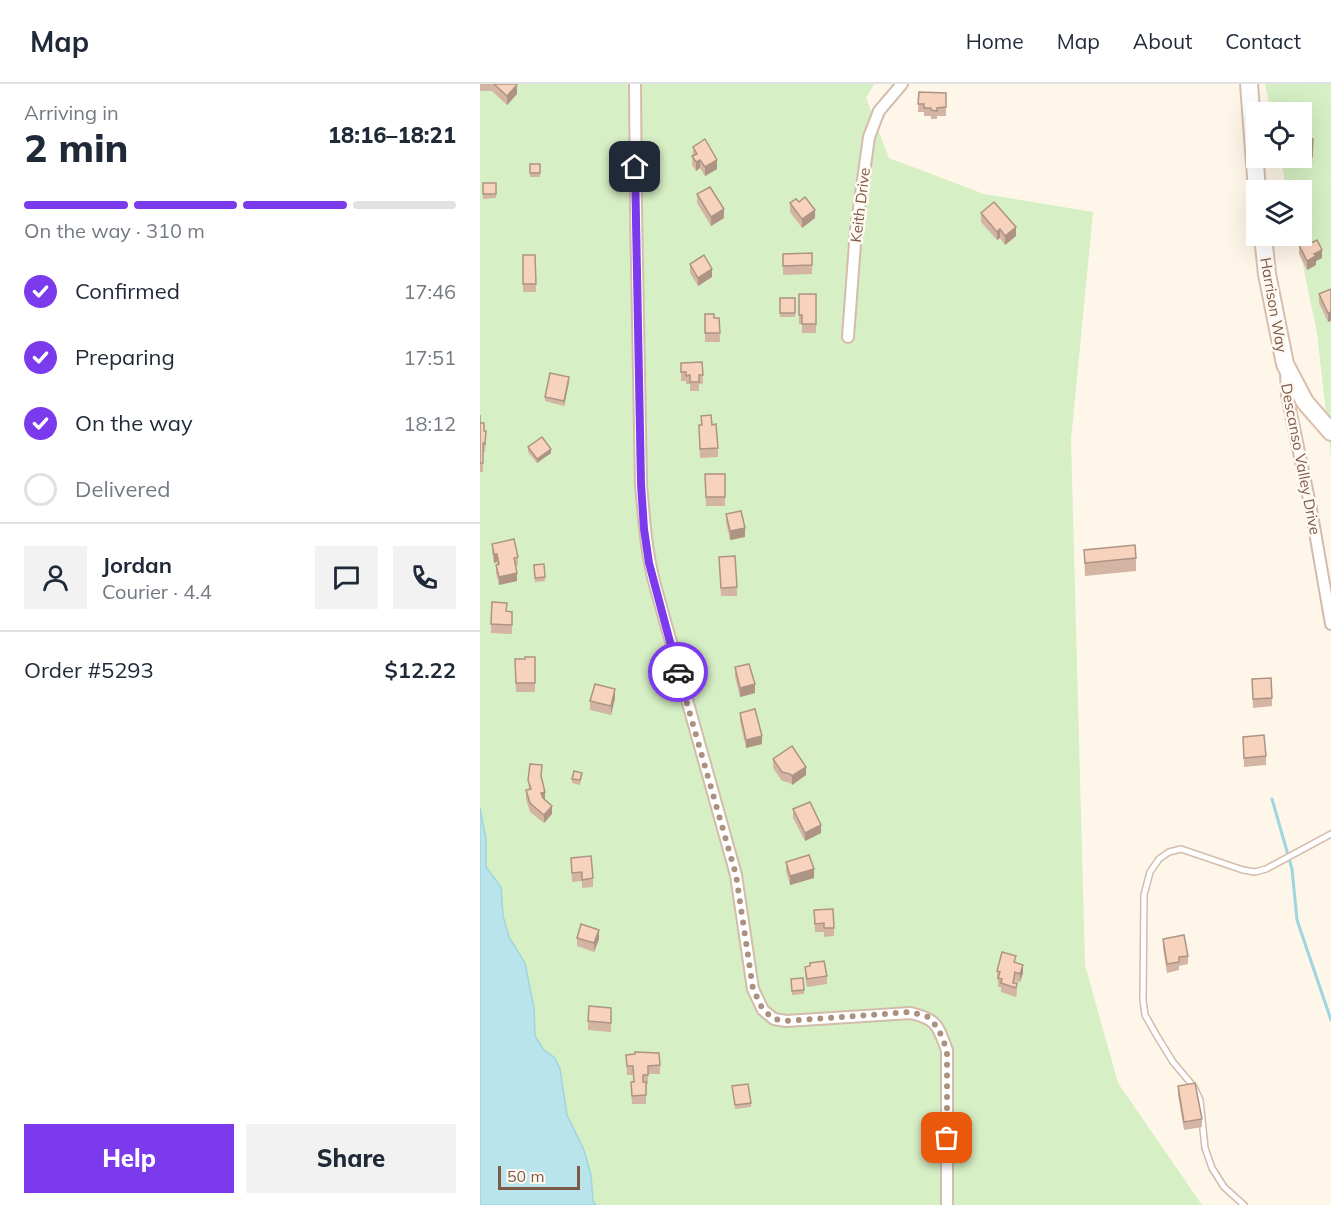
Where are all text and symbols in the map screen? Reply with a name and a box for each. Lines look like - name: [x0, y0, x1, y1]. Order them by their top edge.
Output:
- text: Map: [30, 24, 89, 59]
- text: Home: [966, 28, 1024, 54]
- text: Map: [1057, 28, 1100, 54]
- text: About: [1133, 28, 1192, 54]
- text: Contact: [1225, 28, 1301, 54]
- text: Arriving in: [24, 100, 119, 125]
- map controls: [1246, 102, 1312, 246]
- button: locate: [1246, 102, 1312, 168]
- text: 18:16–18:21: [328, 121, 456, 149]
- text: 2 min: [24, 123, 129, 172]
- pin: [609, 141, 660, 192]
- icon: home: [618, 150, 651, 183]
- street label: Keith Drive: [846, 166, 874, 244]
- button: layers: [1246, 180, 1312, 246]
- text: On the way · 310 m: [24, 218, 205, 243]
- street label: Harrison Way: [1256, 256, 1292, 354]
- icon: check: [24, 275, 57, 308]
- text: Confirmed: [75, 277, 180, 305]
- text: 17:46: [403, 279, 456, 304]
- icon: check: [24, 341, 57, 374]
- text: Preparing: [75, 343, 175, 371]
- text: 17:51: [403, 345, 456, 370]
- street label: Descanso Valley Drive: [1277, 382, 1325, 536]
- icon: check: [24, 407, 57, 440]
- text: On the way: [75, 409, 193, 437]
- text: 18:12: [403, 411, 456, 436]
- text: Delivered: [75, 475, 170, 503]
- button: person: [24, 546, 87, 609]
- button: chat: [315, 546, 378, 609]
- button: phone: [393, 546, 456, 609]
- text: Jordan: [102, 551, 172, 579]
- text: Courier · 4.4: [102, 579, 212, 604]
- courier: [648, 642, 708, 702]
- text: Order #5293: [24, 656, 154, 684]
- text: $12.22: [385, 656, 456, 684]
- icon: car: [662, 656, 695, 689]
- pin: [921, 1112, 972, 1163]
- icon: bag: [930, 1121, 963, 1154]
- button: Help: [24, 1124, 234, 1193]
- button: Share: [246, 1124, 456, 1193]
- scale bar: [498, 1163, 580, 1190]
- text: 50 m: [507, 1166, 544, 1186]

